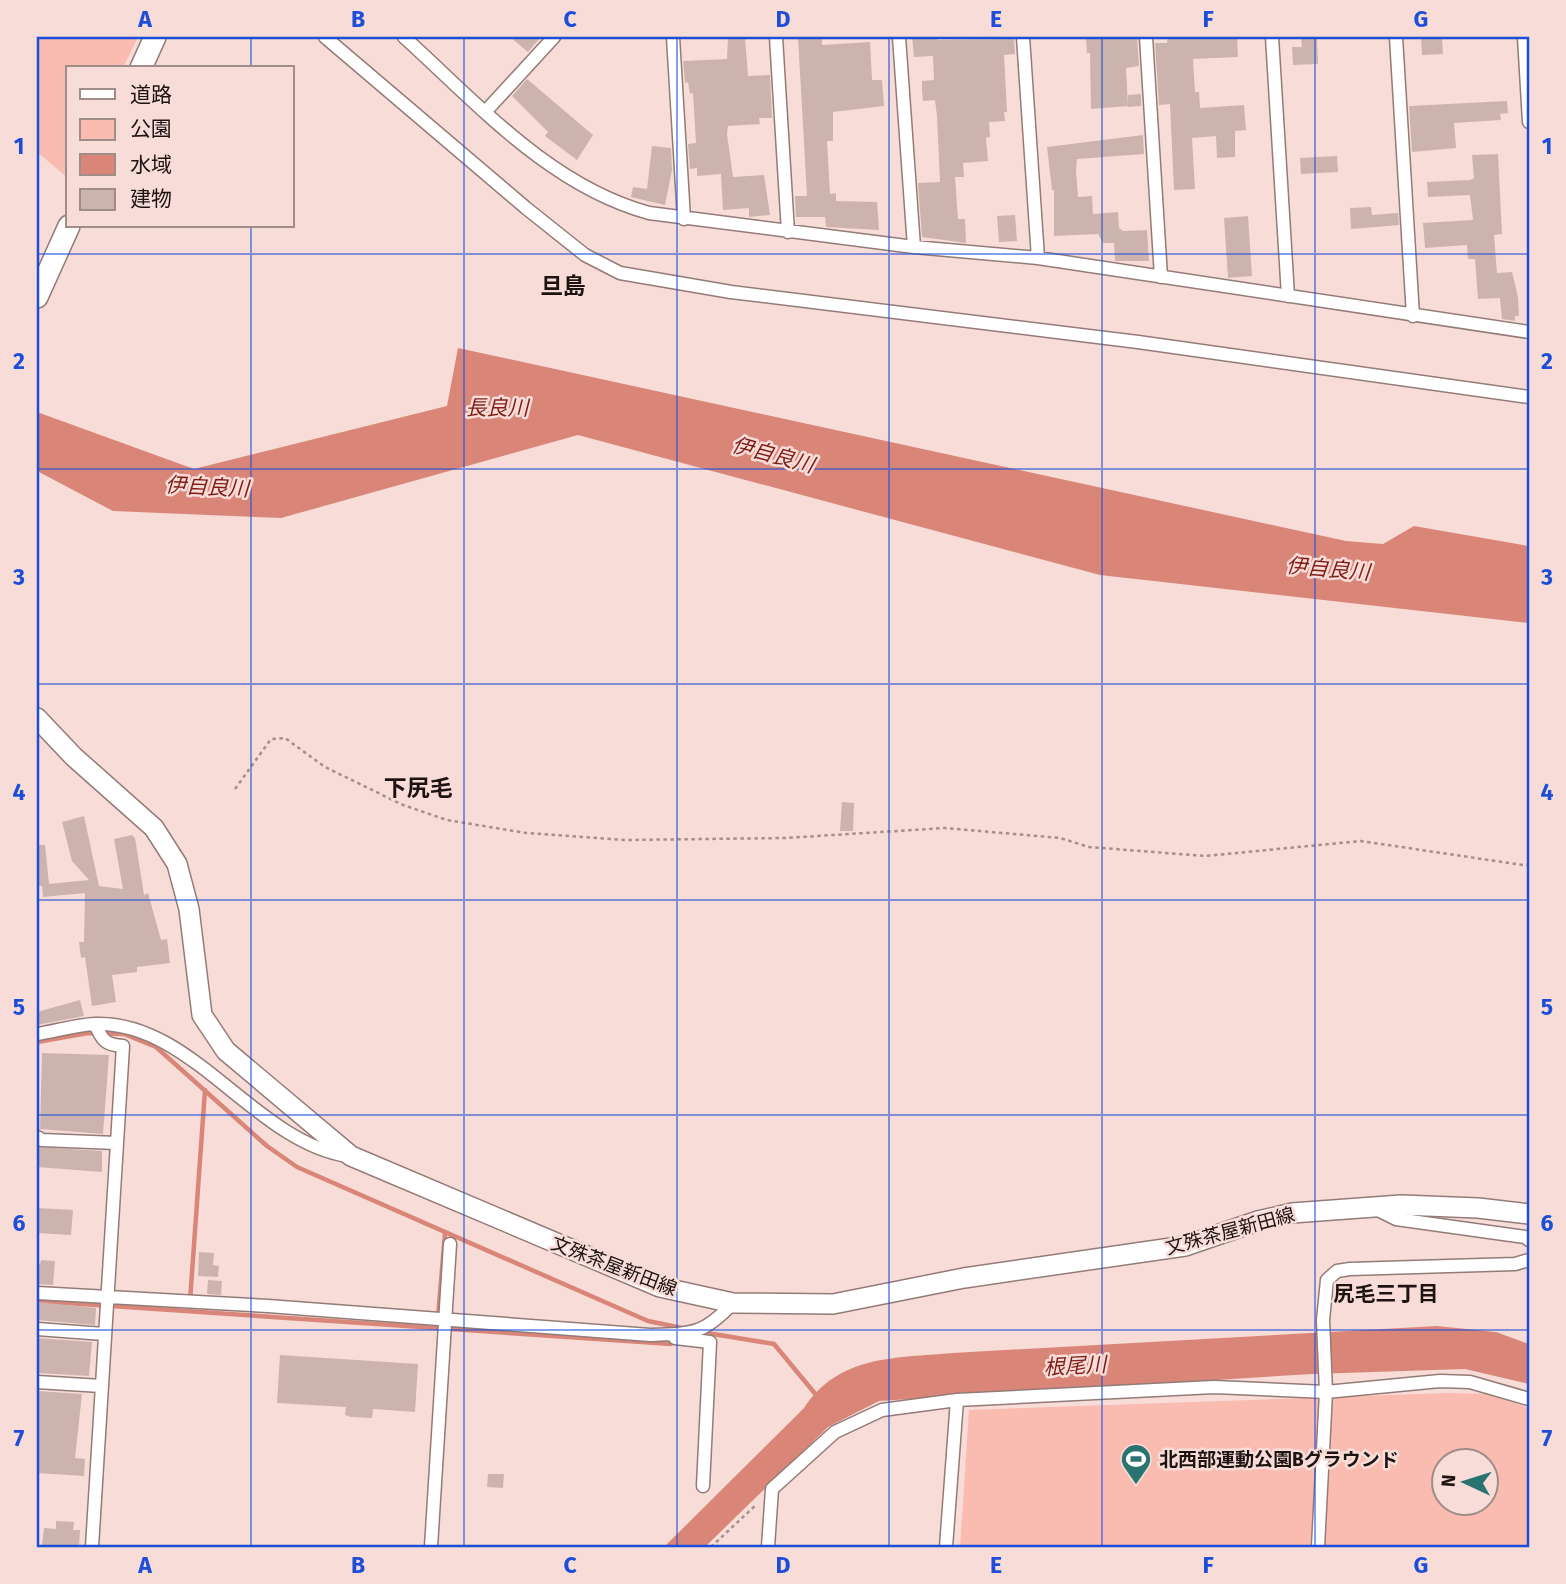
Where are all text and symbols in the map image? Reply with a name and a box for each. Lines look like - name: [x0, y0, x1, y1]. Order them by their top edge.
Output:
- text: A: [137, 5, 152, 33]
- text: B: [351, 5, 365, 33]
- text: C: [563, 5, 577, 33]
- text: D: [776, 5, 791, 33]
- text: E: [990, 5, 1002, 33]
- text: F: [1202, 5, 1214, 33]
- text: G: [1414, 5, 1428, 33]
- legend: [66, 66, 294, 228]
- text: 道路: [130, 82, 172, 108]
- text: 公園: [130, 116, 172, 142]
- text: 1: [14, 132, 24, 160]
- text: 1: [1542, 132, 1552, 160]
- text: 水域: [130, 152, 172, 178]
- text: 建物: [130, 186, 172, 212]
- district label: 旦島: [540, 272, 586, 300]
- text: 2: [13, 347, 25, 375]
- text: 2: [1541, 347, 1553, 375]
- water label: 長良川: [466, 395, 530, 421]
- water label: 伊自良川: [729, 432, 819, 479]
- water label: 伊自良川: [164, 472, 252, 502]
- water label: 伊自良川: [1285, 552, 1373, 586]
- text: 3: [12, 563, 25, 591]
- text: 3: [1540, 563, 1553, 591]
- district label: 下尻毛: [384, 774, 453, 802]
- text: 4: [13, 778, 26, 806]
- text: 4: [1541, 778, 1554, 806]
- text: 5: [13, 993, 25, 1021]
- text: 5: [1541, 993, 1553, 1021]
- street label: 文殊茶屋新田線: [1163, 1203, 1297, 1259]
- text: 6: [13, 1209, 26, 1237]
- text: 6: [1541, 1209, 1554, 1237]
- street label: 文殊茶屋新田線: [548, 1231, 680, 1301]
- district label: 尻毛三丁目: [1334, 1281, 1439, 1307]
- water label: 根尾川: [1043, 1351, 1109, 1381]
- text: 7: [14, 1424, 25, 1452]
- text: 7: [1542, 1424, 1553, 1452]
- sports icon: 北西部運動公園Bグラウンド: [1119, 1442, 1153, 1486]
- place label: 北西部運動公園Bグラウンド: [1159, 1448, 1399, 1471]
- north arrow: [1430, 1448, 1500, 1518]
- text: N: [1437, 1474, 1460, 1488]
- text: A: [137, 1551, 152, 1579]
- text: B: [351, 1551, 365, 1579]
- text: C: [563, 1551, 577, 1579]
- text: D: [776, 1551, 791, 1579]
- text: E: [990, 1551, 1002, 1579]
- text: F: [1202, 1551, 1214, 1579]
- text: G: [1414, 1551, 1428, 1579]

